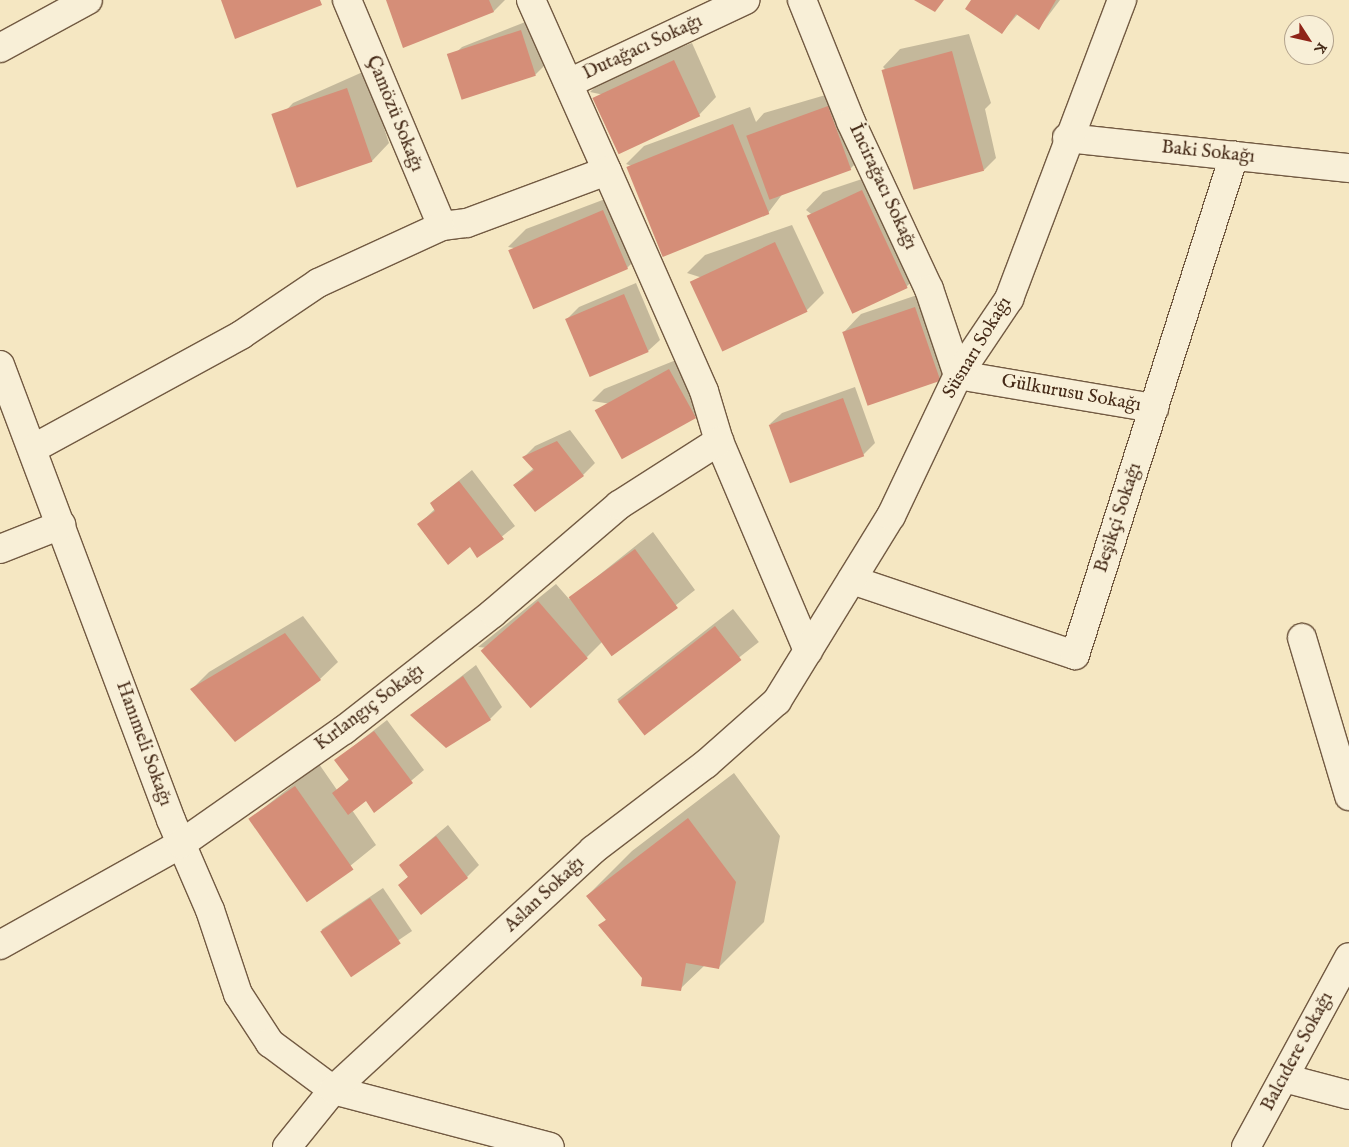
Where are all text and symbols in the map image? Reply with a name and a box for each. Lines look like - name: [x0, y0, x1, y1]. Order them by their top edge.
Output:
- street label: Dutağacı Sokağı: [580, 10, 706, 86]
- north arrow: [1284, 15, 1334, 65]
- text: K: [1310, 39, 1331, 57]
- street label: Çamözü Sokağı: [360, 53, 428, 175]
- street label: İncirağacı Sokağı: [843, 120, 921, 254]
- street label: Baki Sokağı: [1160, 137, 1256, 169]
- street label: Süsnarı Sokağı: [939, 293, 1017, 403]
- street label: Gülkurusu Sokağı: [999, 370, 1143, 418]
- street label: Beşikçi Sokağı: [1091, 460, 1147, 576]
- street label: Kırlangıç Sokağı: [311, 660, 429, 756]
- street label: Hanımeli Sokağı: [110, 678, 176, 810]
- street label: Aslan Sokağı: [500, 852, 590, 938]
- street label: Balcıdere Sokağı: [1257, 989, 1339, 1115]

